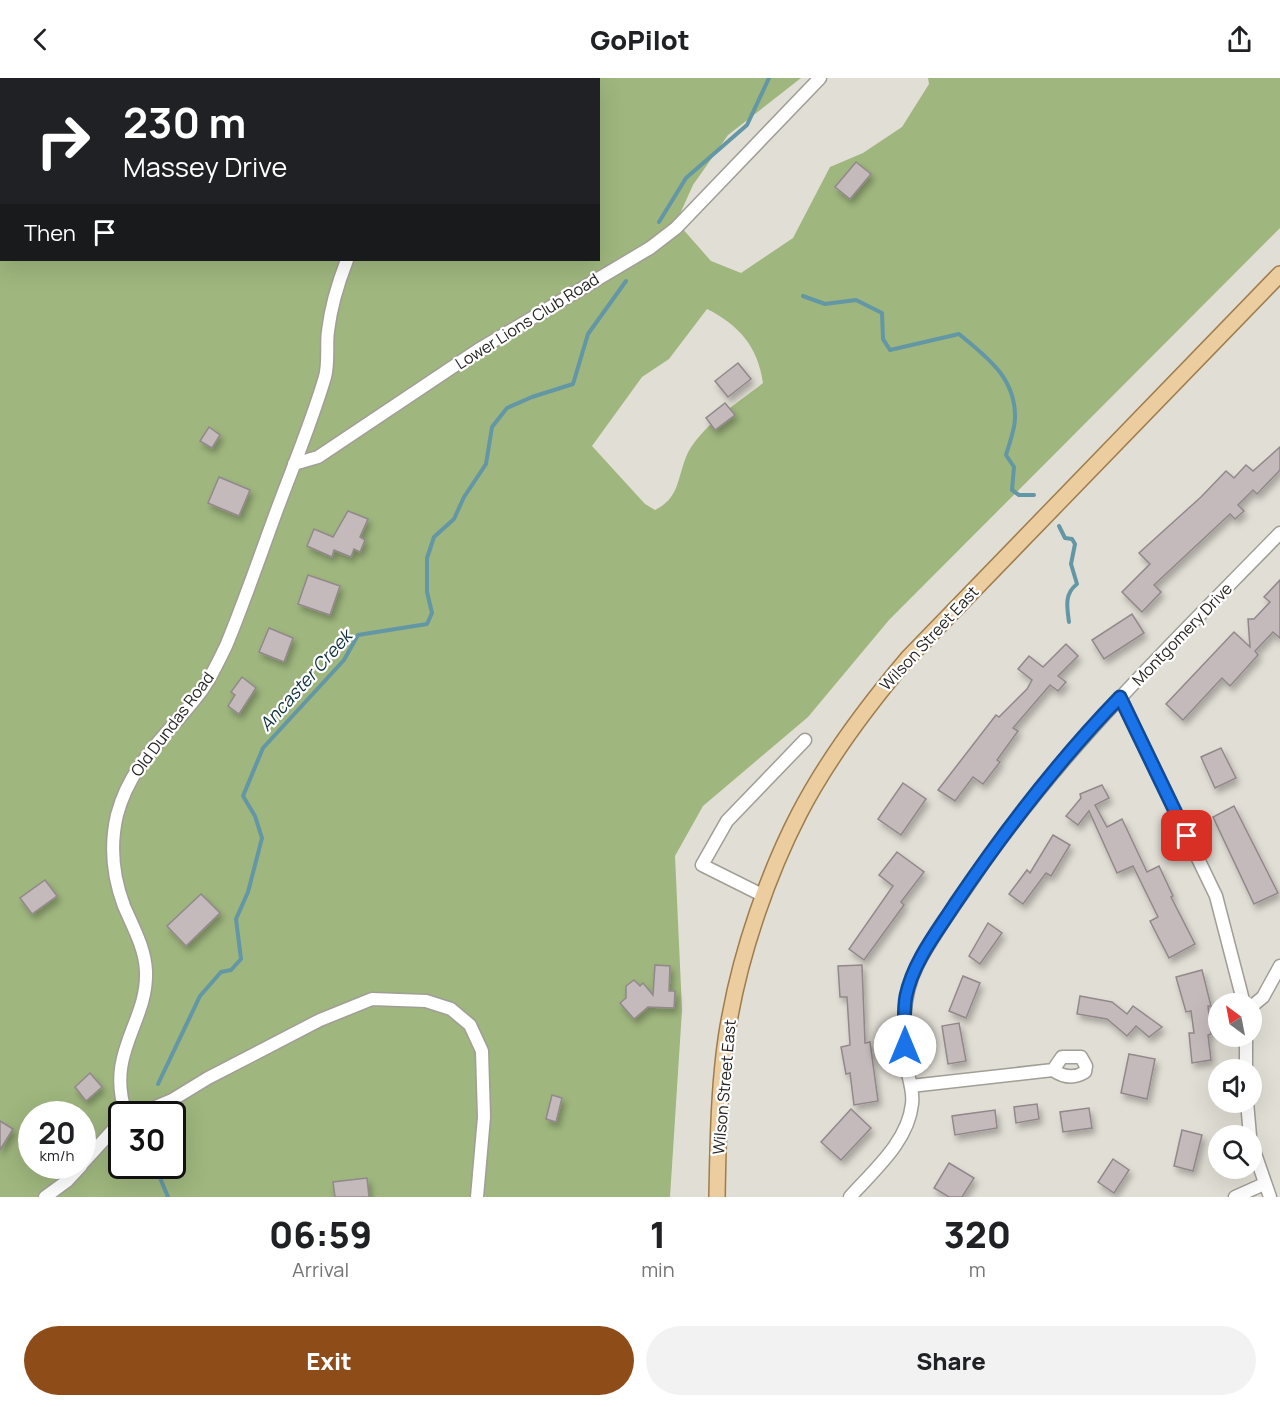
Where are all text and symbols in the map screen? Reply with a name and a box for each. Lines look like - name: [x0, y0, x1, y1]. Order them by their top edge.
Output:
- text: GoPilot: [590, 21, 690, 58]
- icon: back: [24, 23, 57, 56]
- icon: share: [1223, 23, 1256, 56]
- text: 230 m: [123, 93, 246, 151]
- icon: right: [24, 102, 102, 180]
- text: Massey Drive: [123, 148, 287, 185]
- icon: arrive: [88, 216, 121, 249]
- text: Then: [24, 218, 76, 248]
- street label: Lower Lions Club Road: [451, 268, 603, 374]
- street label: Montgomery Drive: [1127, 578, 1237, 690]
- street label: Wilson Street East: [875, 581, 983, 695]
- water label: Ancaster Creek: [253, 622, 359, 736]
- street label: Old Dundas Road: [125, 667, 219, 781]
- pin: [1161, 810, 1212, 861]
- icon: arrive: [1170, 819, 1203, 852]
- north arrow: [1208, 993, 1262, 1047]
- map controls: [1208, 993, 1262, 1179]
- position arrow: [873, 1014, 937, 1078]
- street label: Wilson Street East: [707, 1018, 741, 1156]
- button: sound: [1208, 1059, 1262, 1113]
- speed limit sign: 30: [108, 1101, 186, 1179]
- text: 20: [38, 1112, 76, 1153]
- button: search: [1208, 1125, 1262, 1179]
- text: km/h: [40, 1145, 74, 1166]
- text: 06:59: [269, 1210, 372, 1259]
- text: 1: [650, 1210, 666, 1259]
- text: 320: [944, 1210, 1011, 1259]
- text: Arrival: [292, 1256, 349, 1283]
- text: min: [641, 1256, 675, 1283]
- text: m: [969, 1256, 986, 1283]
- button: Exit: [24, 1326, 634, 1395]
- button: Share: [646, 1326, 1256, 1395]

